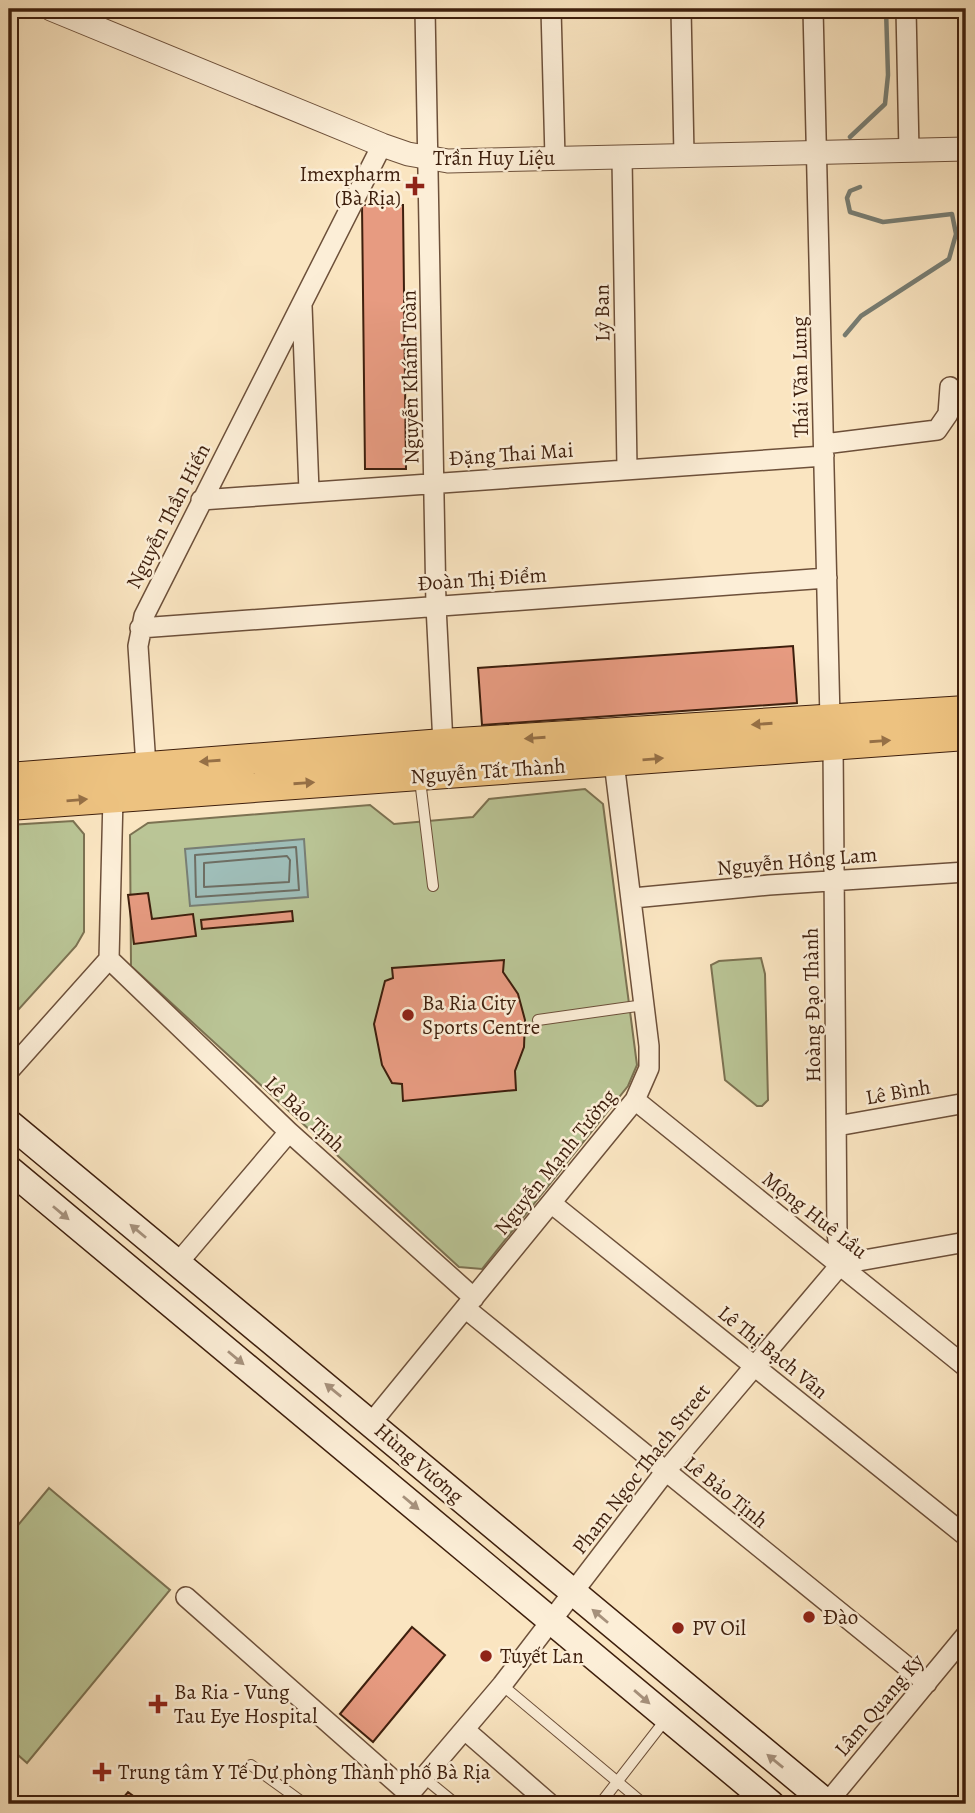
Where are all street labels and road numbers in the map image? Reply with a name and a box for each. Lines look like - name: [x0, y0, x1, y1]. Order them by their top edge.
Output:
- street label: Trần Huy Liệu: [433, 144, 556, 172]
- street label: Lý Ban: [587, 284, 617, 342]
- street label: Nguyễn Khánh Toàn: [394, 290, 426, 464]
- street label: Thái Văn Lung: [785, 316, 815, 438]
- street label: Đặng Thai Mai: [448, 436, 574, 472]
- street label: Nguyễn Thần Hiến: [119, 439, 217, 593]
- street label: Đoàn Thị Điểm: [416, 561, 548, 597]
- street label: Nguyễn Tất Thành: [410, 752, 566, 790]
- street label: Nguyễn Hồng Lam: [716, 840, 878, 882]
- street label: Hoàng Đạo Thành: [797, 928, 827, 1082]
- street label: Lê Bảo Tịnh: [259, 1069, 351, 1159]
- street label: Lê Bình: [863, 1073, 933, 1111]
- street label: Nguyễn Mạnh Tường: [487, 1083, 623, 1241]
- street label: Mộng Huê Lầu: [757, 1165, 874, 1265]
- street label: Lê Thị Bạch Vân: [712, 1299, 834, 1405]
- street label: Pham Ngoc Thach Street: [566, 1378, 717, 1560]
- street label: Hùng Vương: [368, 1416, 470, 1510]
- street label: Lê Bảo Tịnh: [678, 1449, 774, 1535]
- street label: Lâm Quang Ky: [828, 1647, 931, 1762]

